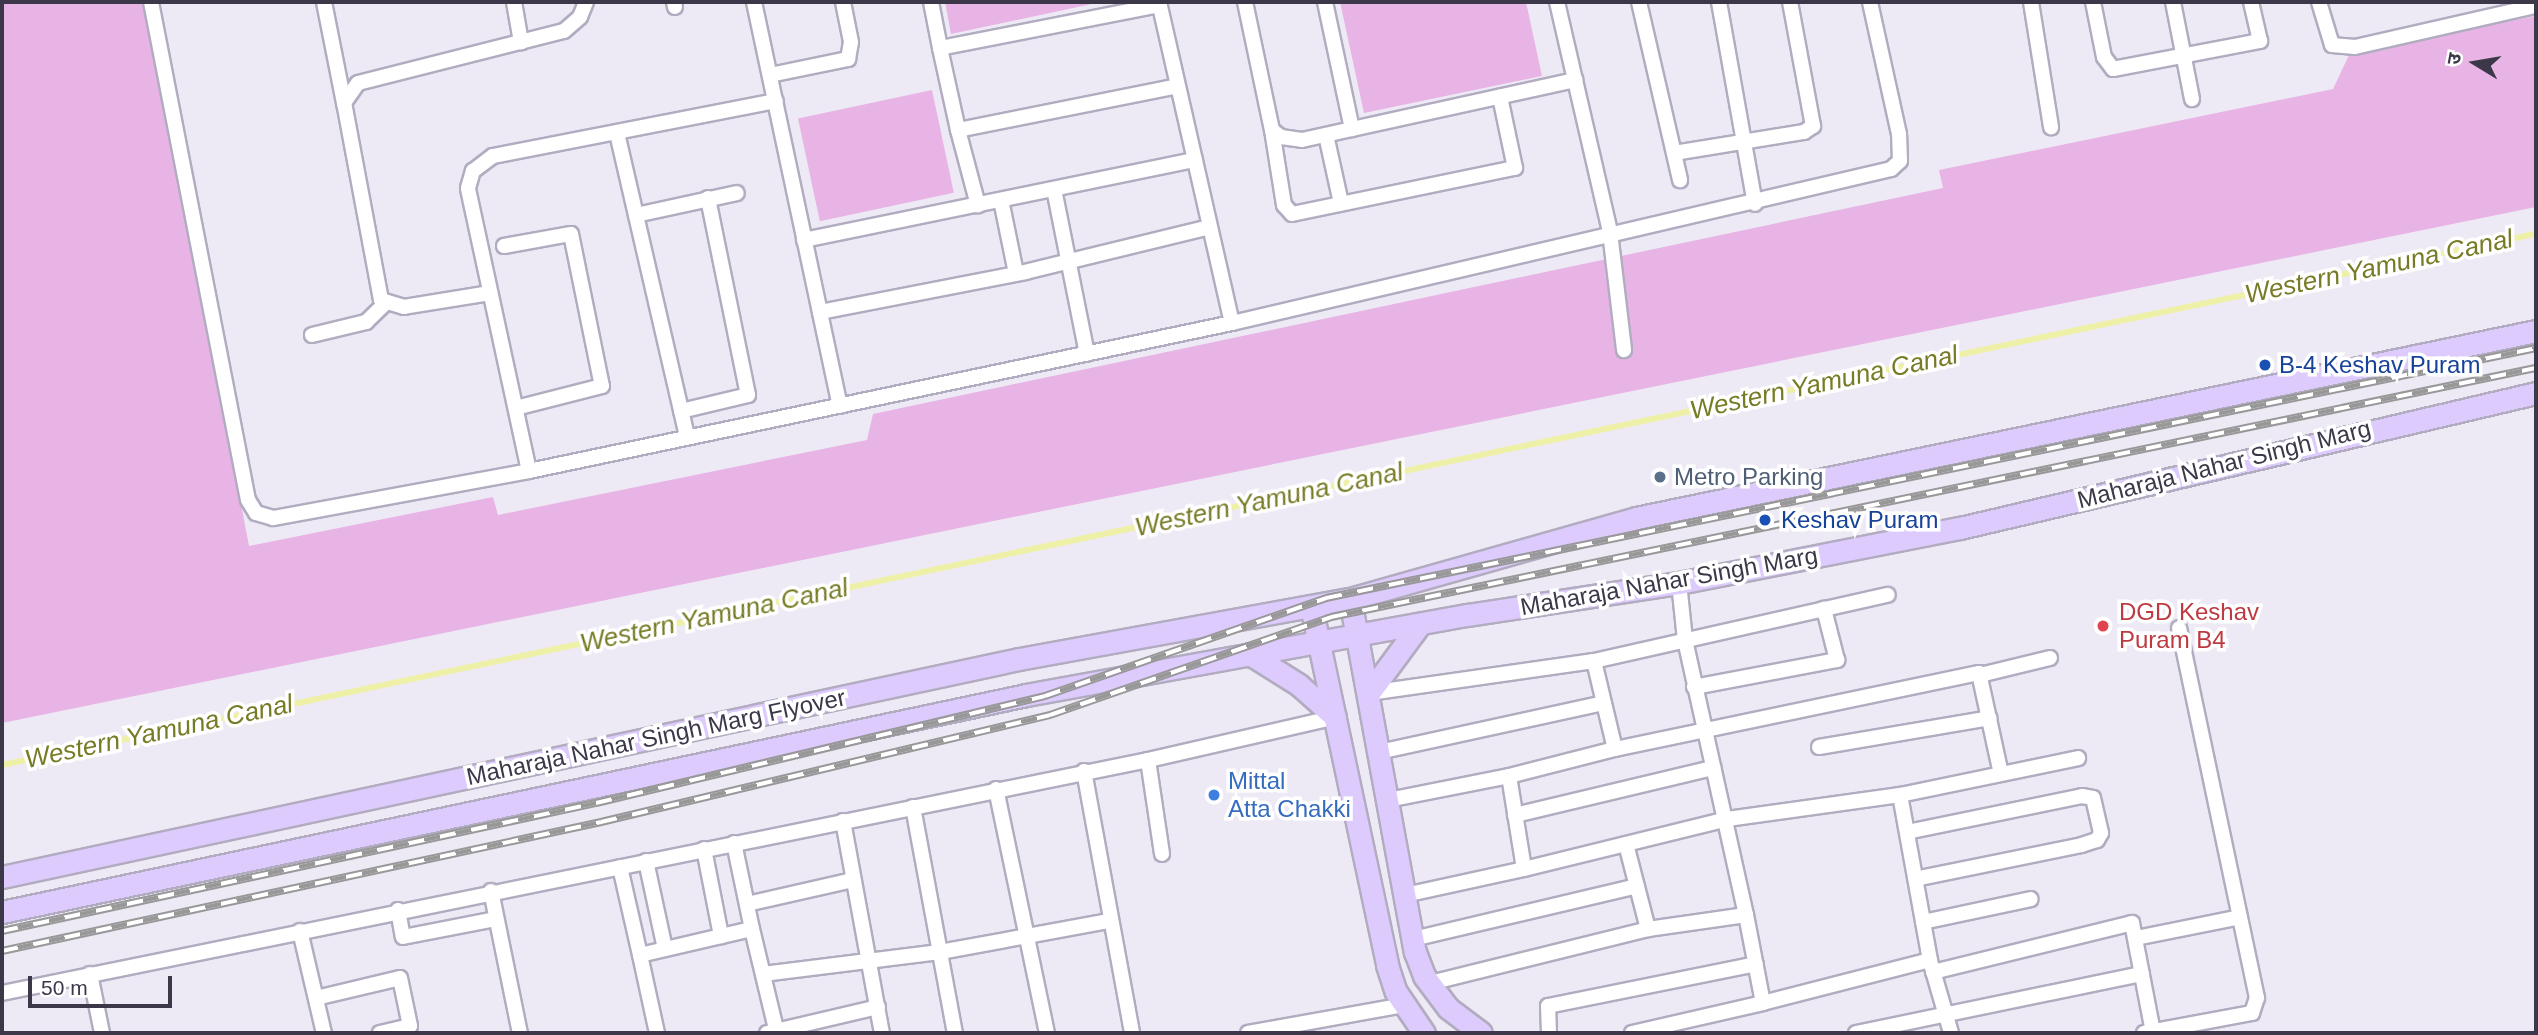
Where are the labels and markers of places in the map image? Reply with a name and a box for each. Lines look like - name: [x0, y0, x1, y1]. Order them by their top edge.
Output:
- place label: B-4 Keshav Puram: [2279, 351, 2480, 379]
- marker: B-4 Keshav Puram: [2257, 357, 2273, 373]
- place label: Metro Parking: [1674, 463, 1823, 491]
- marker: Metro Parking: [1652, 469, 1668, 485]
- place label: Keshav Puram: [1781, 506, 1938, 534]
- marker: Keshav Puram: [1755, 510, 1775, 530]
- place label: DGD Keshav Puram B4: [2119, 598, 2259, 654]
- marker: DGD Keshav Puram B4: [2093, 616, 2113, 636]
- place label: Mittal Atta Chakki: [1228, 767, 1351, 823]
- marker: Mittal Atta Chakki: [1206, 787, 1222, 803]

